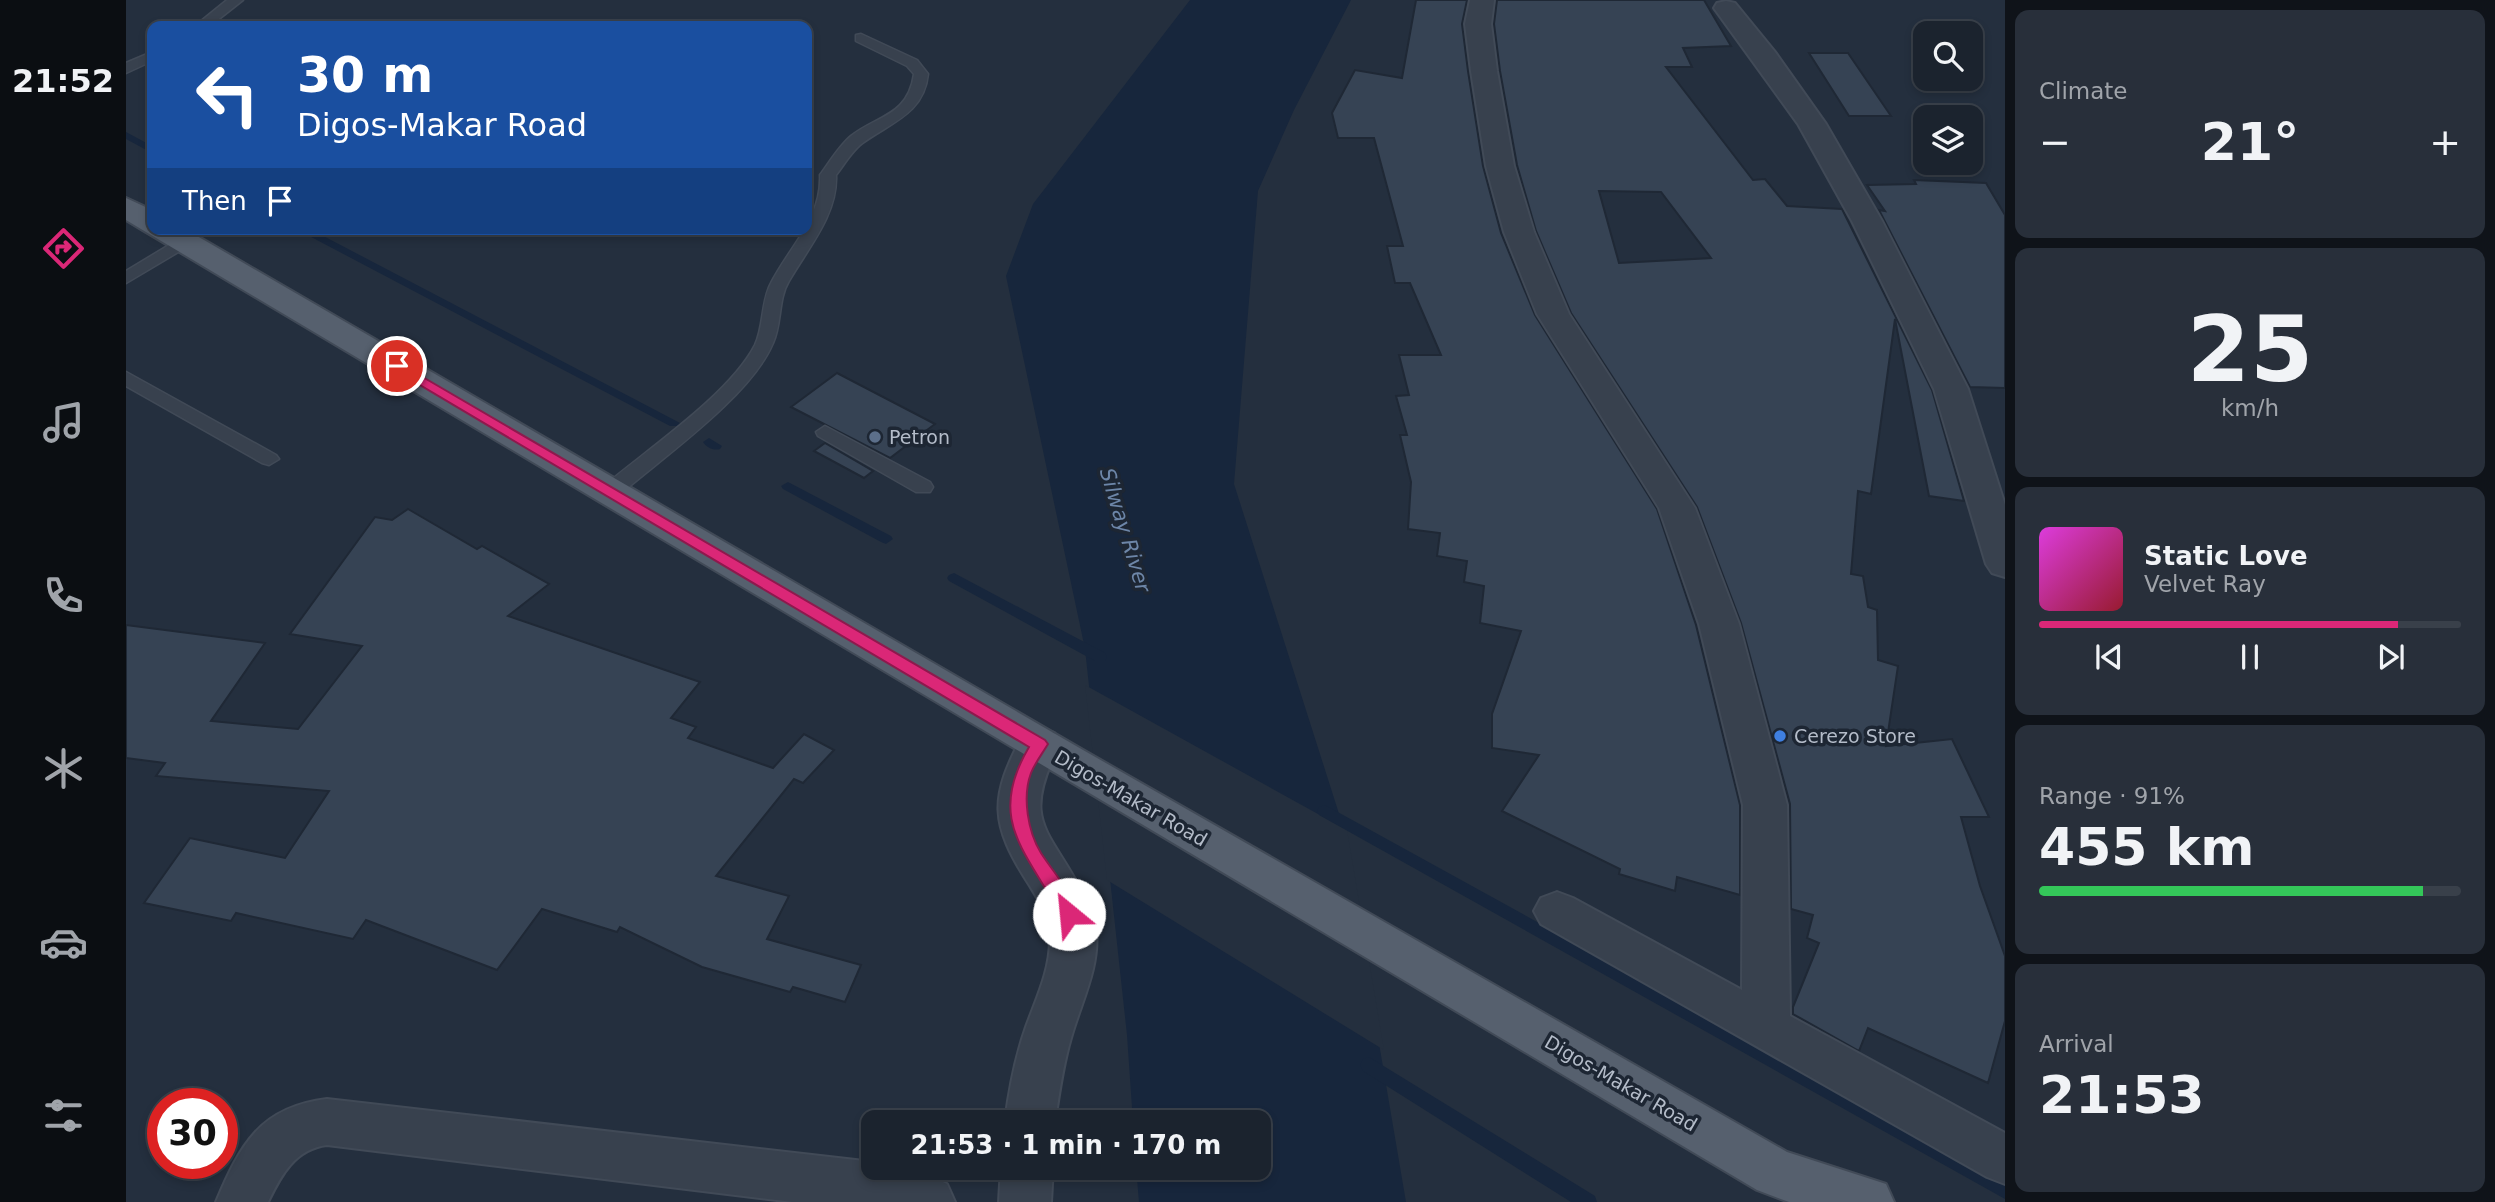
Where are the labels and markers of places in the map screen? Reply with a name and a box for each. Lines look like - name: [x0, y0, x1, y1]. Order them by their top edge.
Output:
- pin: [367, 336, 427, 396]
- place label: Petron: [889, 426, 950, 448]
- marker: Petron: [867, 429, 883, 445]
- place label: Cerezo Store: [1794, 725, 1916, 747]
- marker: Cerezo Store: [1772, 728, 1788, 744]

